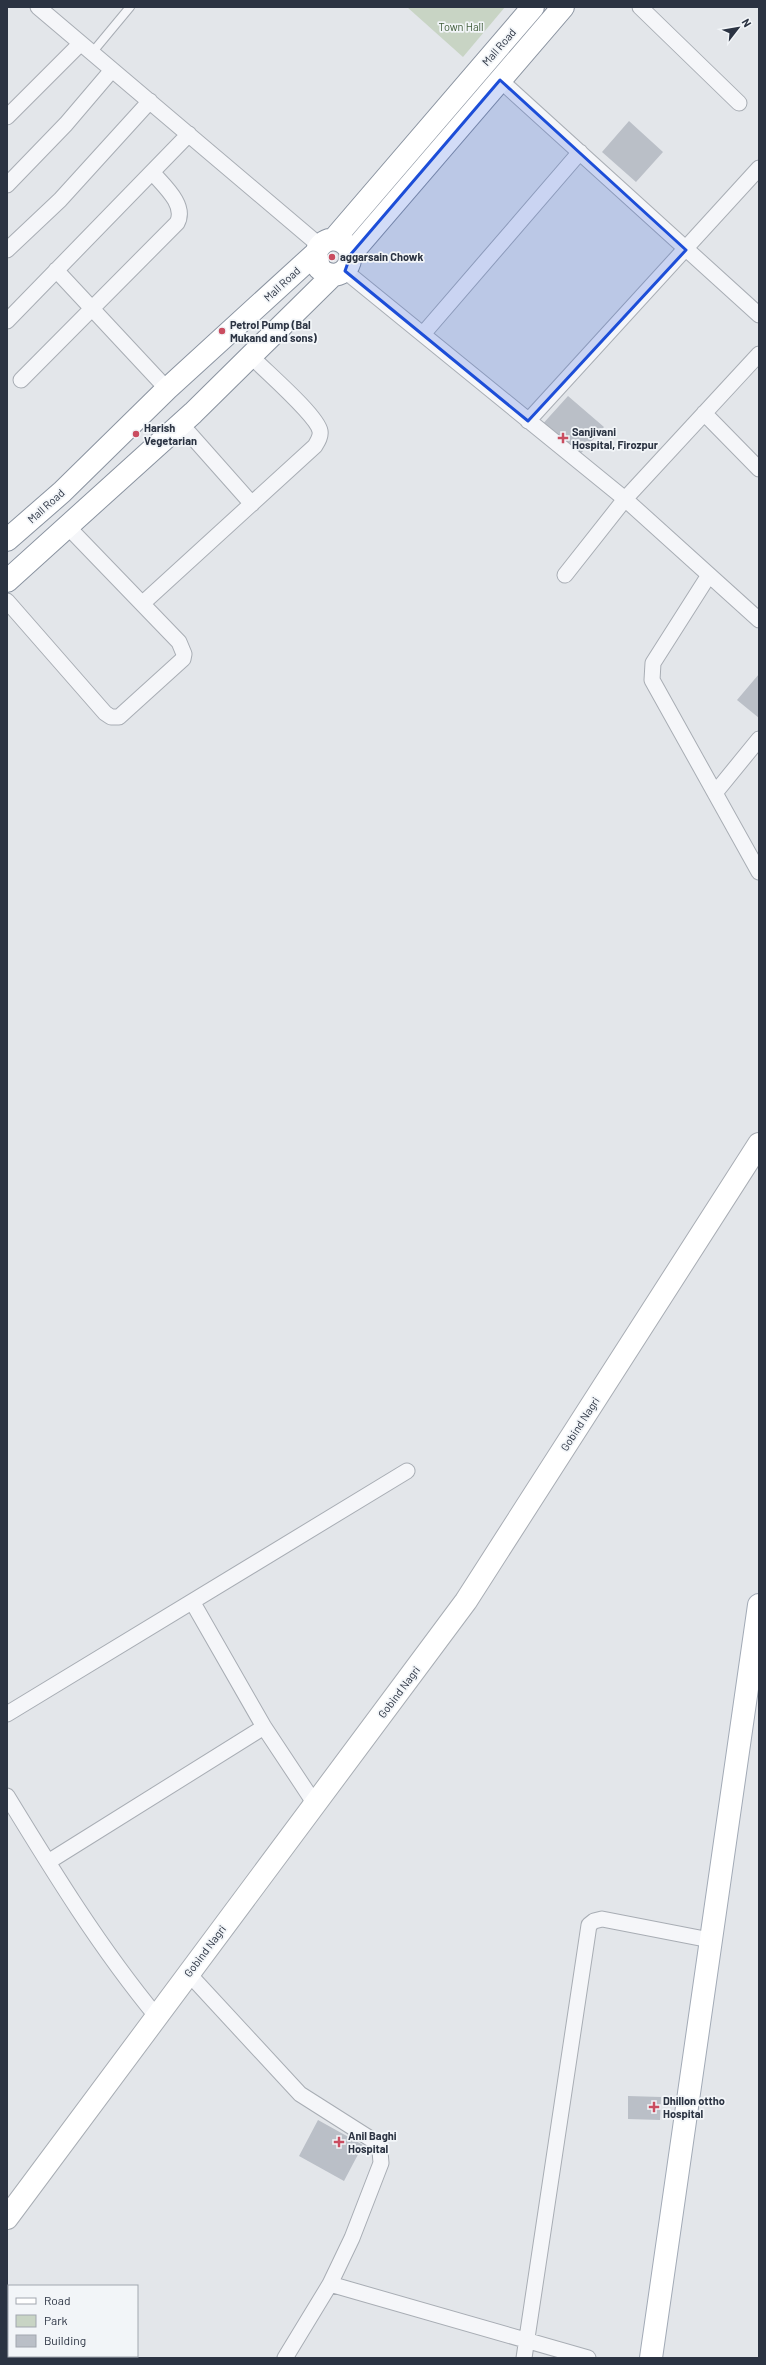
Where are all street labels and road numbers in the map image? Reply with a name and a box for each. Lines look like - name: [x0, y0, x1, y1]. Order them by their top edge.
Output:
- street label: Mall Road: [479, 25, 518, 68]
- street label: Mall Road: [261, 264, 303, 304]
- street label: Mall Road: [25, 486, 67, 526]
- street label: Gobind Nagri: [557, 1394, 602, 1453]
- street label: Gobind Nagri: [375, 1663, 422, 1720]
- street label: Gobind Nagri: [181, 1922, 228, 1979]

